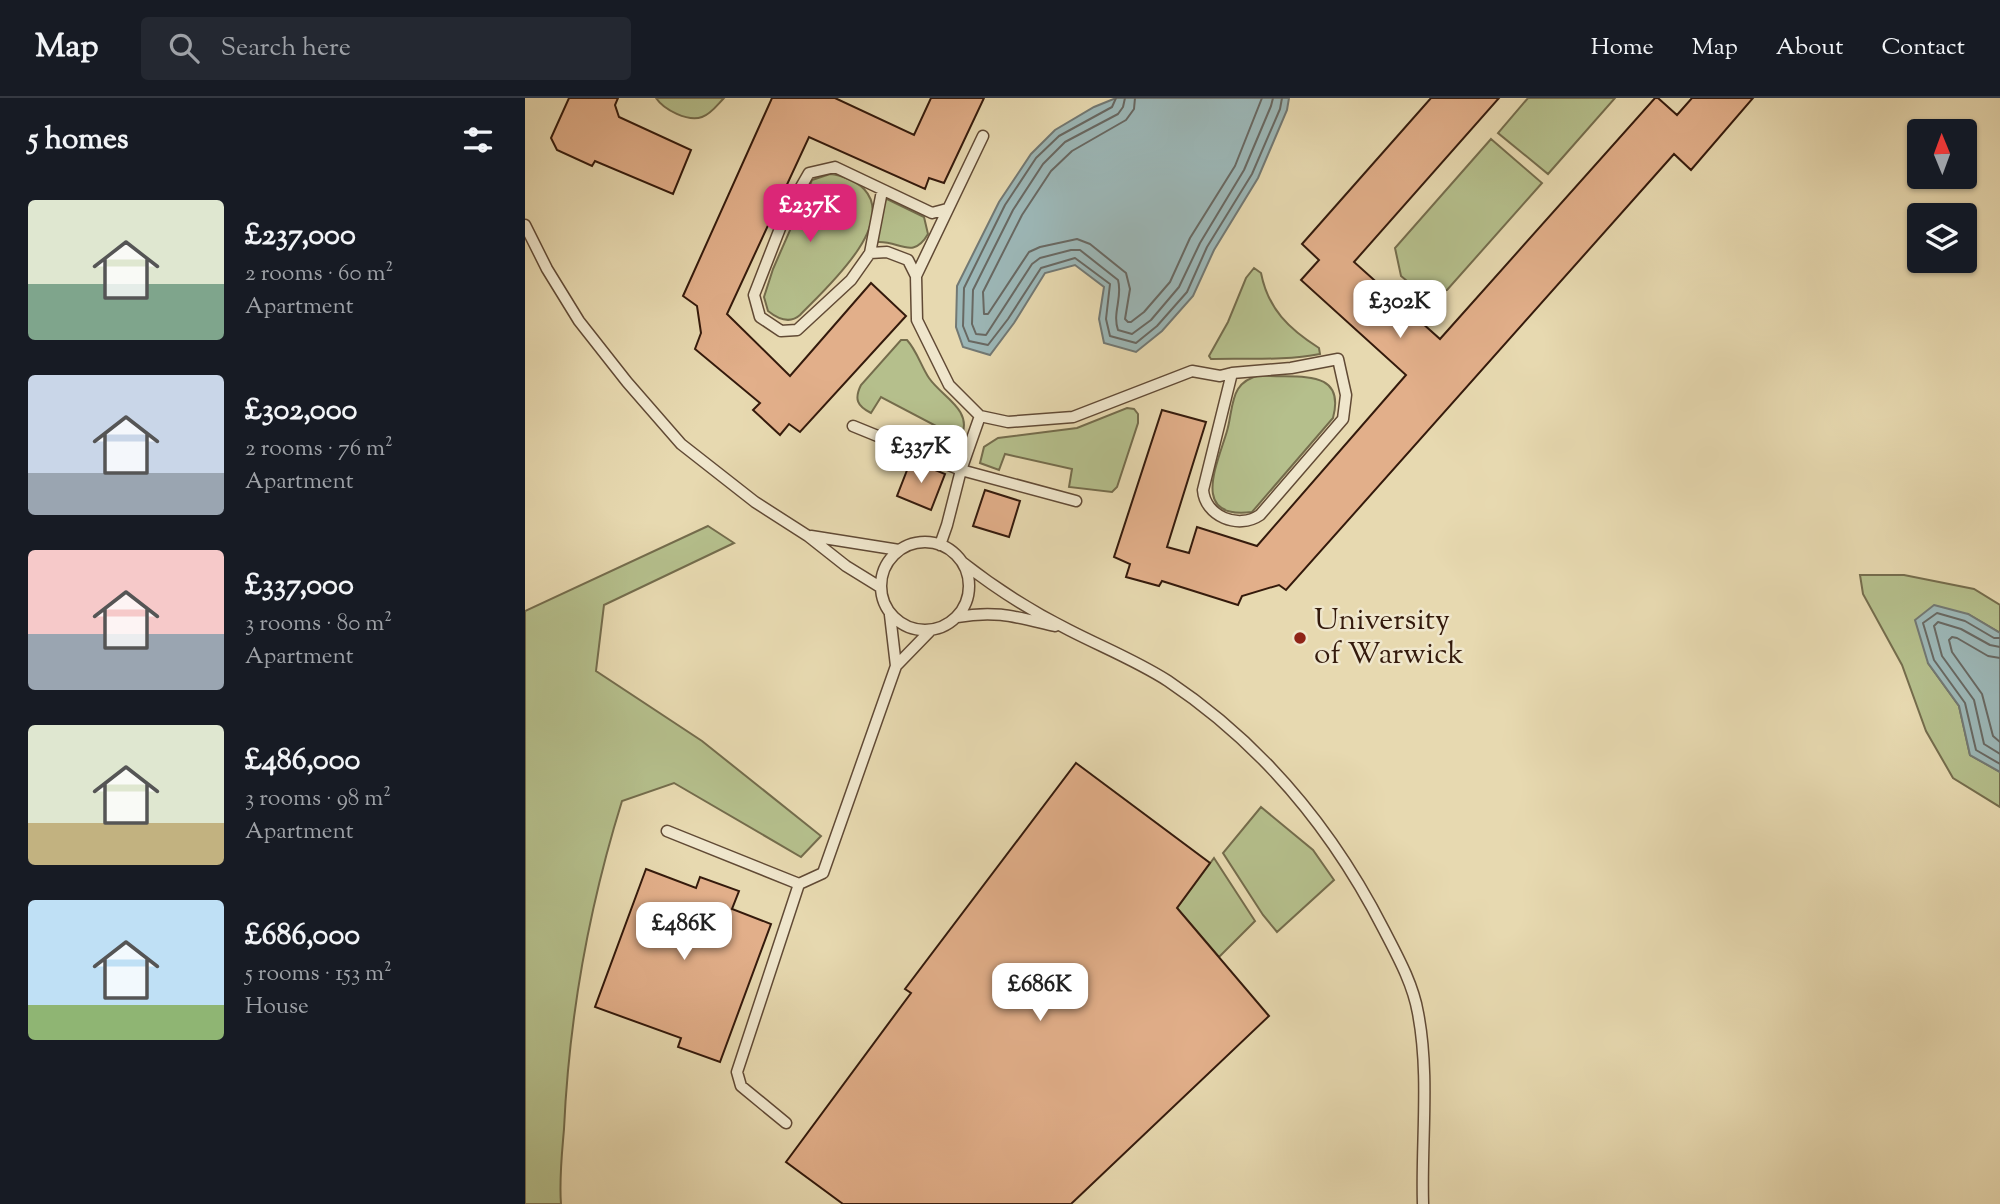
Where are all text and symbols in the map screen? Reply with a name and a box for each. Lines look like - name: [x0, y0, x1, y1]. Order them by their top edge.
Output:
- search box: [141, 17, 631, 80]
- text: Map: [35, 24, 99, 72]
- icon: search: [165, 29, 203, 67]
- text: Search here: [221, 30, 351, 67]
- text: Home: [1591, 31, 1654, 65]
- text: Map: [1692, 31, 1738, 65]
- text: About: [1776, 31, 1843, 65]
- text: Contact: [1881, 31, 1965, 65]
- text: 5 homes: [28, 119, 129, 162]
- north arrow: [1907, 119, 1977, 189]
- map controls: [1907, 119, 1977, 273]
- icon: filters: [459, 121, 497, 159]
- pin: £237K: [761, 184, 859, 244]
- text: £237K: [779, 190, 841, 223]
- button: layers: [1907, 203, 1977, 273]
- text: £237,000: [245, 215, 356, 258]
- icon: home: [84, 228, 168, 312]
- text: 2 rooms · 60 m²: [245, 258, 393, 291]
- pin: £302K: [1351, 280, 1449, 340]
- text: £302K: [1369, 286, 1431, 319]
- text: Apartment: [245, 291, 354, 324]
- text: £302,000: [245, 390, 357, 433]
- icon: home: [84, 403, 168, 487]
- pin: £337K: [872, 426, 970, 485]
- text: £337K: [891, 431, 951, 464]
- text: 2 rooms · 76 m²: [245, 433, 393, 466]
- text: Apartment: [245, 466, 354, 499]
- text: £337,000: [245, 565, 354, 608]
- icon: home: [84, 578, 168, 662]
- place label: University of Warwick: [1314, 600, 1464, 677]
- text: 3 rooms · 80 m²: [245, 608, 392, 641]
- marker: University of Warwick: [1292, 630, 1308, 646]
- text: Apartment: [245, 641, 354, 674]
- text: £486,000: [245, 740, 360, 783]
- icon: home: [84, 753, 168, 837]
- text: 3 rooms · 98 m²: [245, 783, 391, 816]
- text: Apartment: [245, 816, 354, 849]
- pin: £486K: [635, 902, 733, 962]
- text: £486K: [652, 908, 716, 941]
- text: £686,000: [245, 915, 360, 958]
- icon: home: [84, 928, 168, 1012]
- text: 5 rooms · 153 m²: [245, 958, 392, 991]
- pin: £686K: [991, 964, 1089, 1023]
- text: £686K: [1008, 969, 1072, 1002]
- text: House: [245, 991, 309, 1024]

